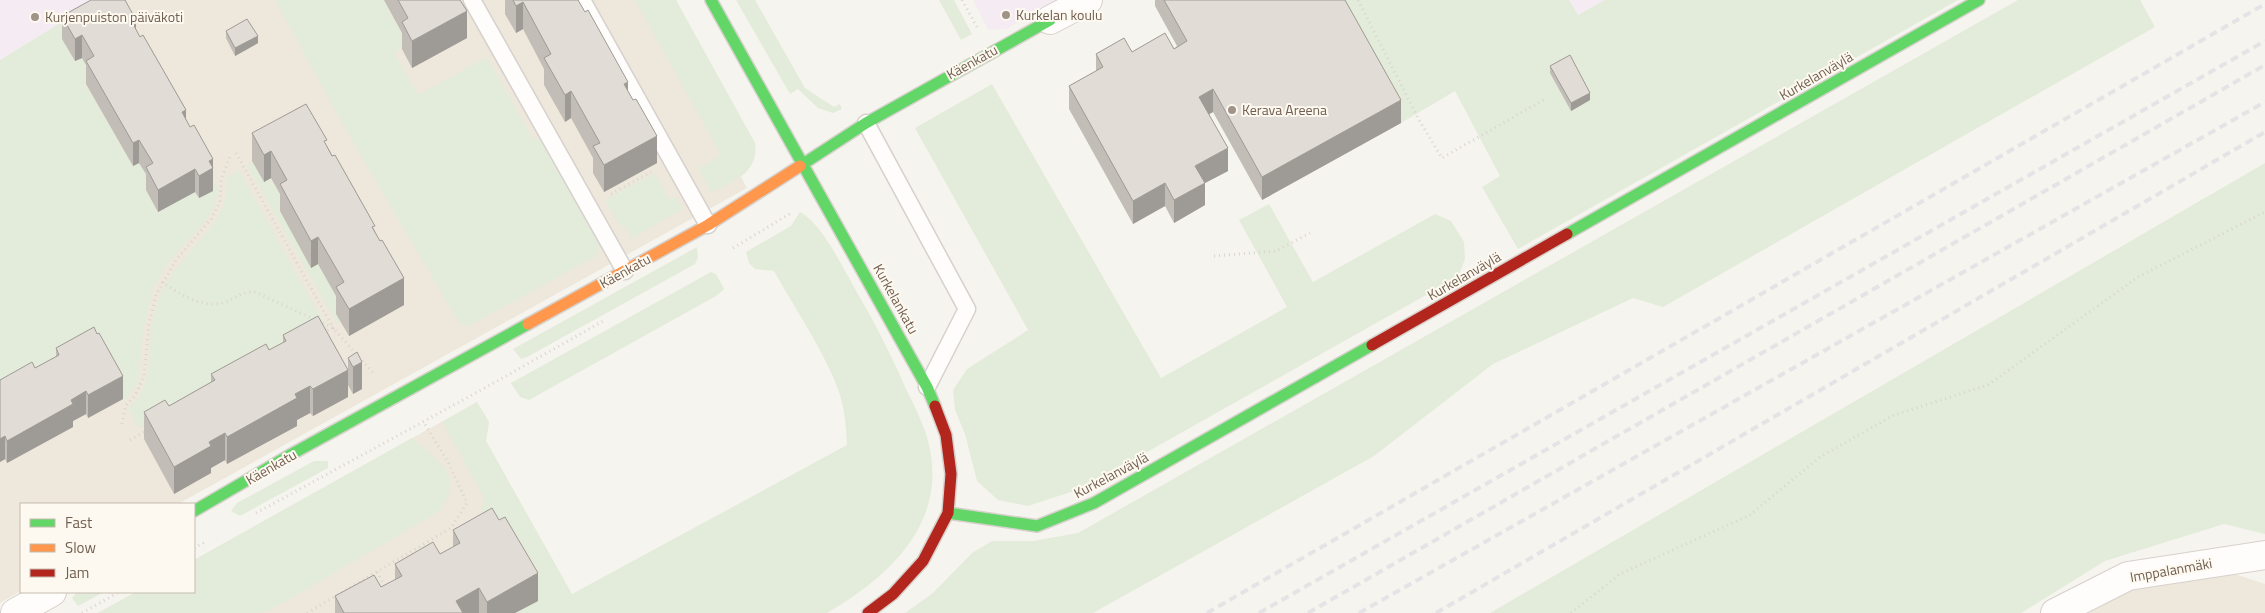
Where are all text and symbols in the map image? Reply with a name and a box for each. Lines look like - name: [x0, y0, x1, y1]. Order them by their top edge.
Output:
- place label: Kurkelan koulu: [1016, 4, 1103, 25]
- place label: Kurjenpuiston päiväkoti: [45, 6, 183, 27]
- marker: Kurkelan koulu: [1000, 9, 1012, 21]
- marker: Kurjenpuiston päiväkoti: [29, 11, 41, 23]
- street label: Käenkatu: [942, 39, 1001, 84]
- street label: Kurkelanväylä: [1775, 46, 1856, 105]
- place label: Kerava Areena: [1242, 99, 1327, 120]
- marker: Kerava Areena: [1226, 104, 1238, 116]
- street label: Kurkelanväylä: [1423, 246, 1504, 305]
- street label: Käenkatu: [595, 248, 654, 293]
- street label: Kurkelankatu: [868, 260, 924, 338]
- street label: Käenkatu: [241, 444, 300, 490]
- street label: Kurkelanväylä: [1070, 446, 1152, 503]
- legend: [20, 503, 195, 593]
- text: Fast: [65, 511, 93, 534]
- text: Slow: [65, 536, 96, 559]
- street label: Imppalanmäki: [2128, 552, 2214, 587]
- text: Jam: [65, 561, 89, 584]

